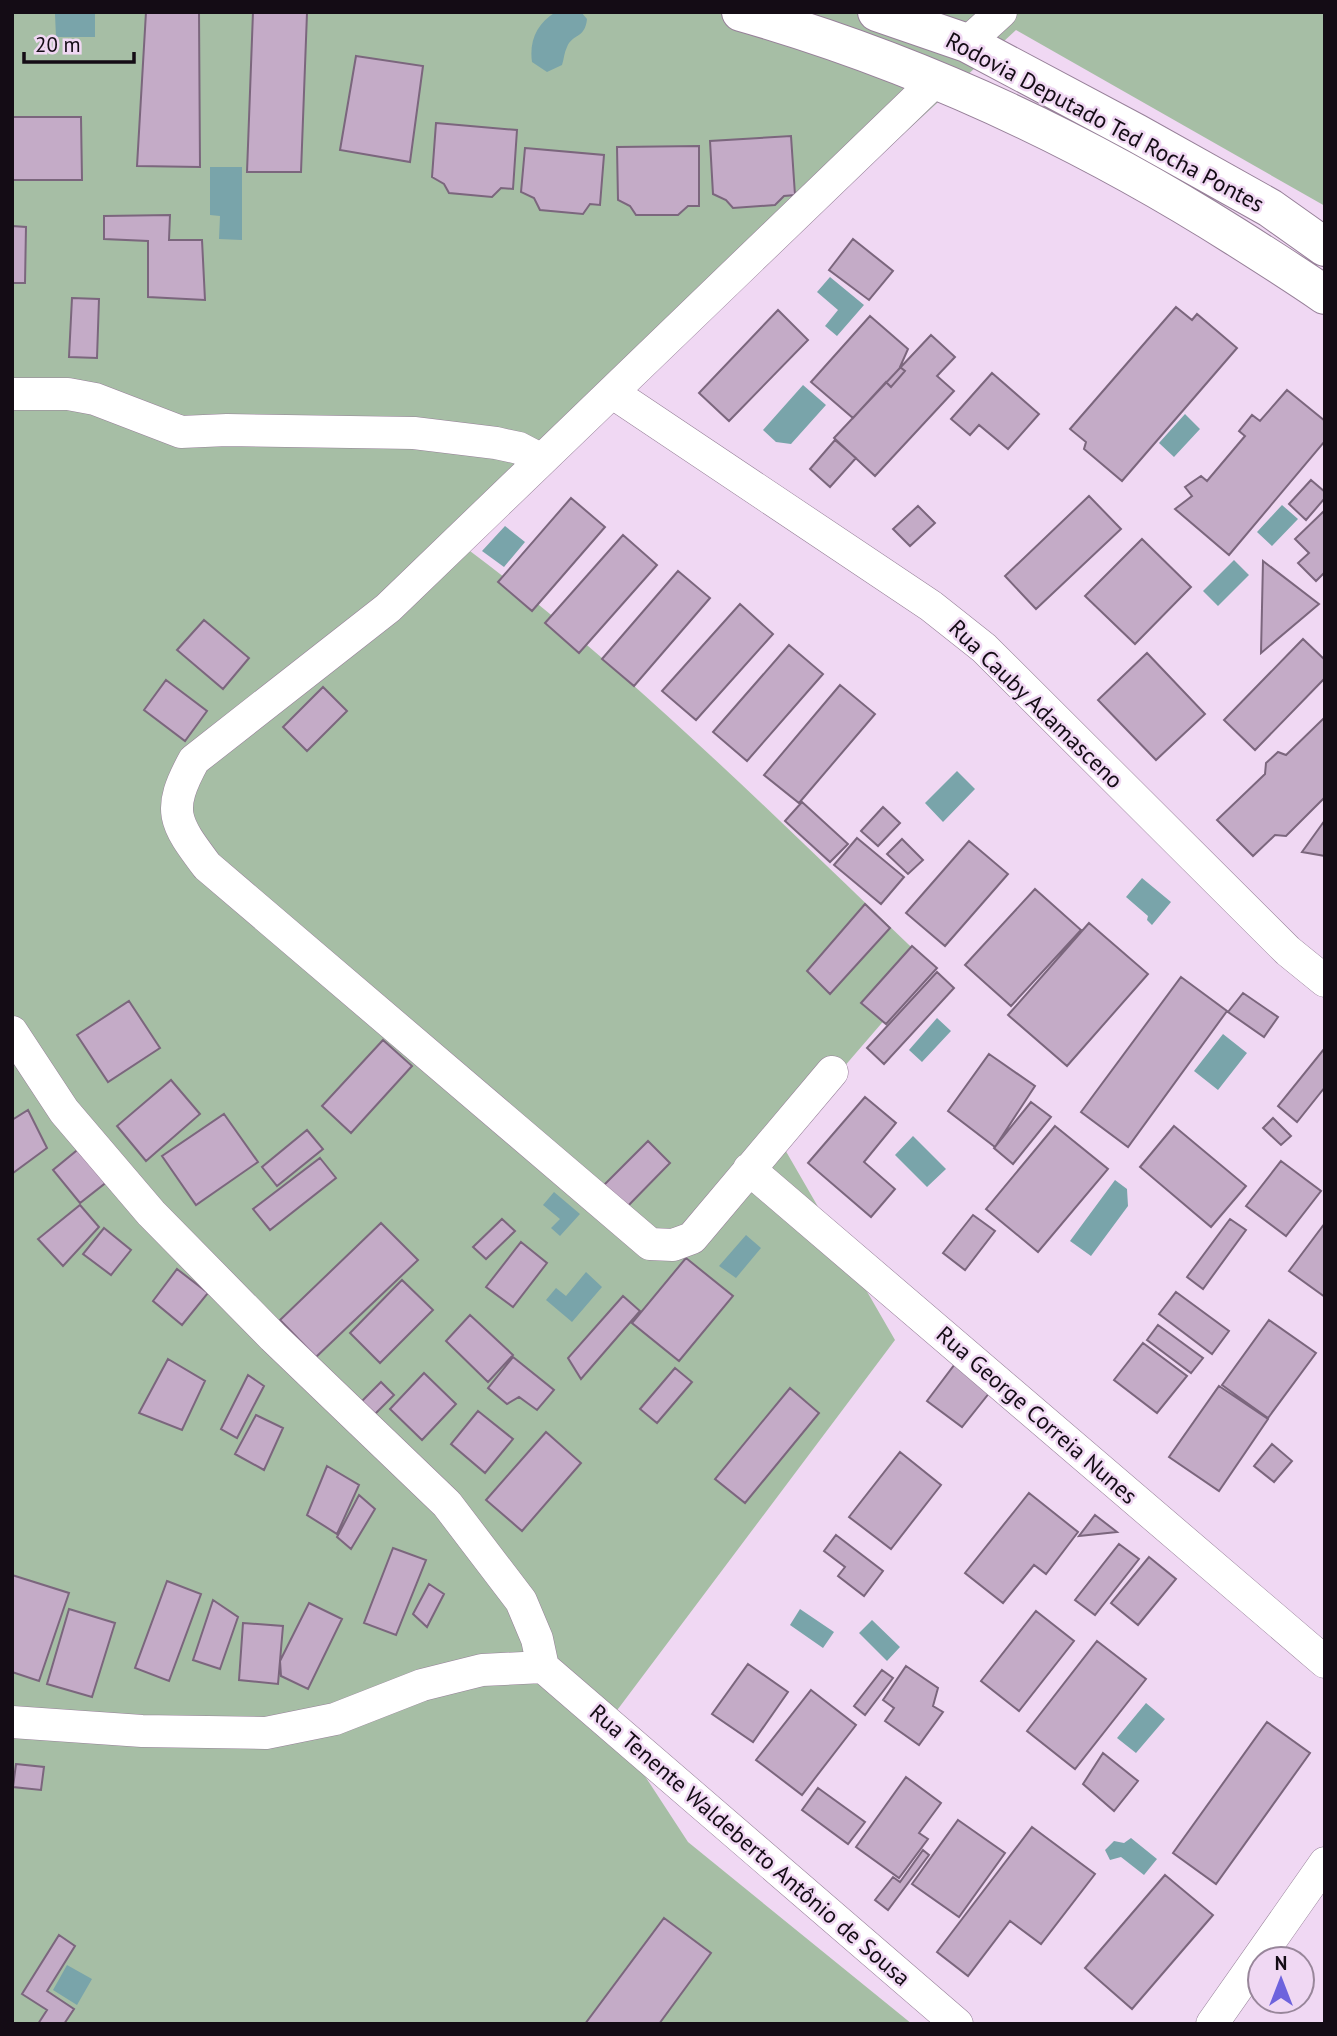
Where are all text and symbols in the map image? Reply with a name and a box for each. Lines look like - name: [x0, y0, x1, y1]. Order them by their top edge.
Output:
- scale bar: [24, 21, 135, 65]
- street label: Rodovia Deputado Ted Rocha Pontes: [941, 25, 1269, 218]
- text: 20 m: [35, 31, 81, 58]
- street label: Rua Cauby Adamasceno: [943, 613, 1129, 794]
- street label: Rua George Correia Nunes: [931, 1319, 1144, 1510]
- street label: Rua Tenente Waldeberto Antônio de Sousa: [584, 1697, 917, 1992]
- north arrow: [1246, 1945, 1316, 2015]
- text: N: [1275, 1951, 1287, 1975]

